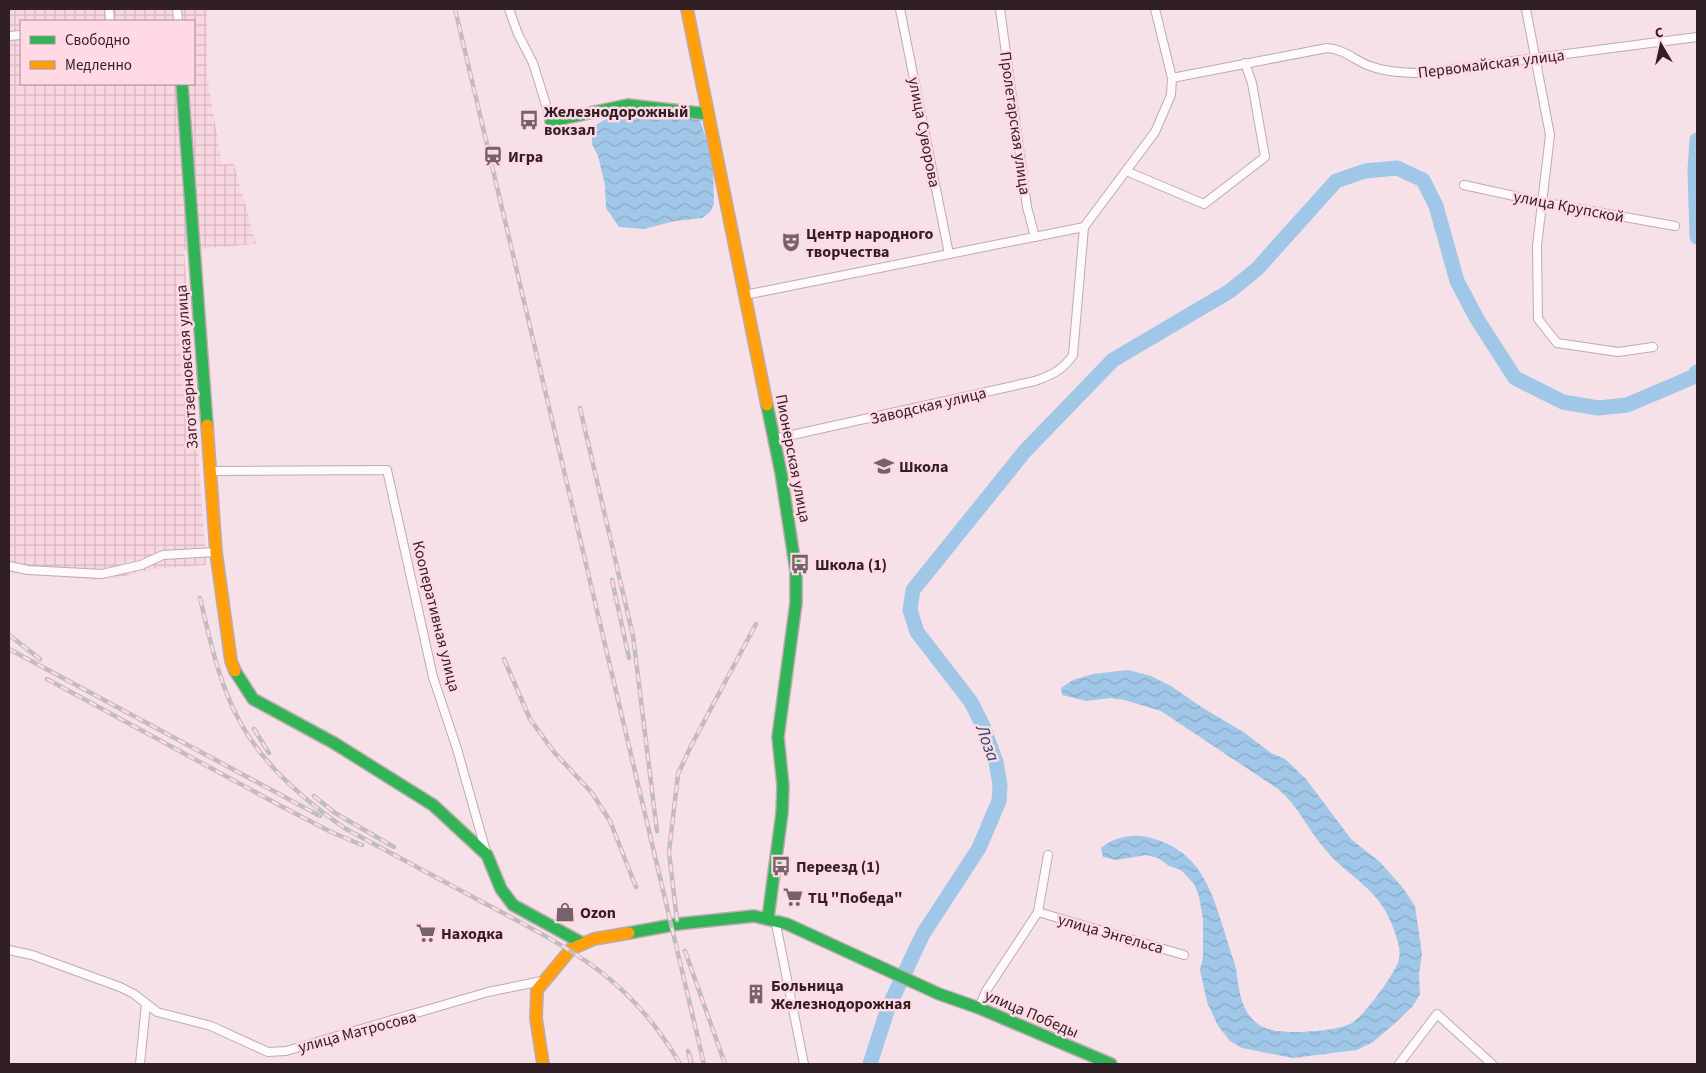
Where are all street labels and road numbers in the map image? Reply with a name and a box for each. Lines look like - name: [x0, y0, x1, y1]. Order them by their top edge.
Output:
- street label: Первомайская улица: [1416, 44, 1566, 84]
- street label: Пролетарская улица: [994, 50, 1036, 196]
- street label: улица Суворова: [903, 75, 946, 189]
- street label: улица Крупской: [1512, 185, 1626, 228]
- street label: Заготзерновская улица: [170, 284, 204, 450]
- street label: Заводская улица: [868, 382, 989, 430]
- street label: Пионерская улица: [770, 392, 816, 524]
- street label: Кооперативная улица: [407, 539, 465, 694]
- street label: улица Энгельса: [1055, 908, 1166, 960]
- street label: улица Победы: [981, 984, 1082, 1044]
- street label: улица Матросова: [296, 1006, 419, 1058]

